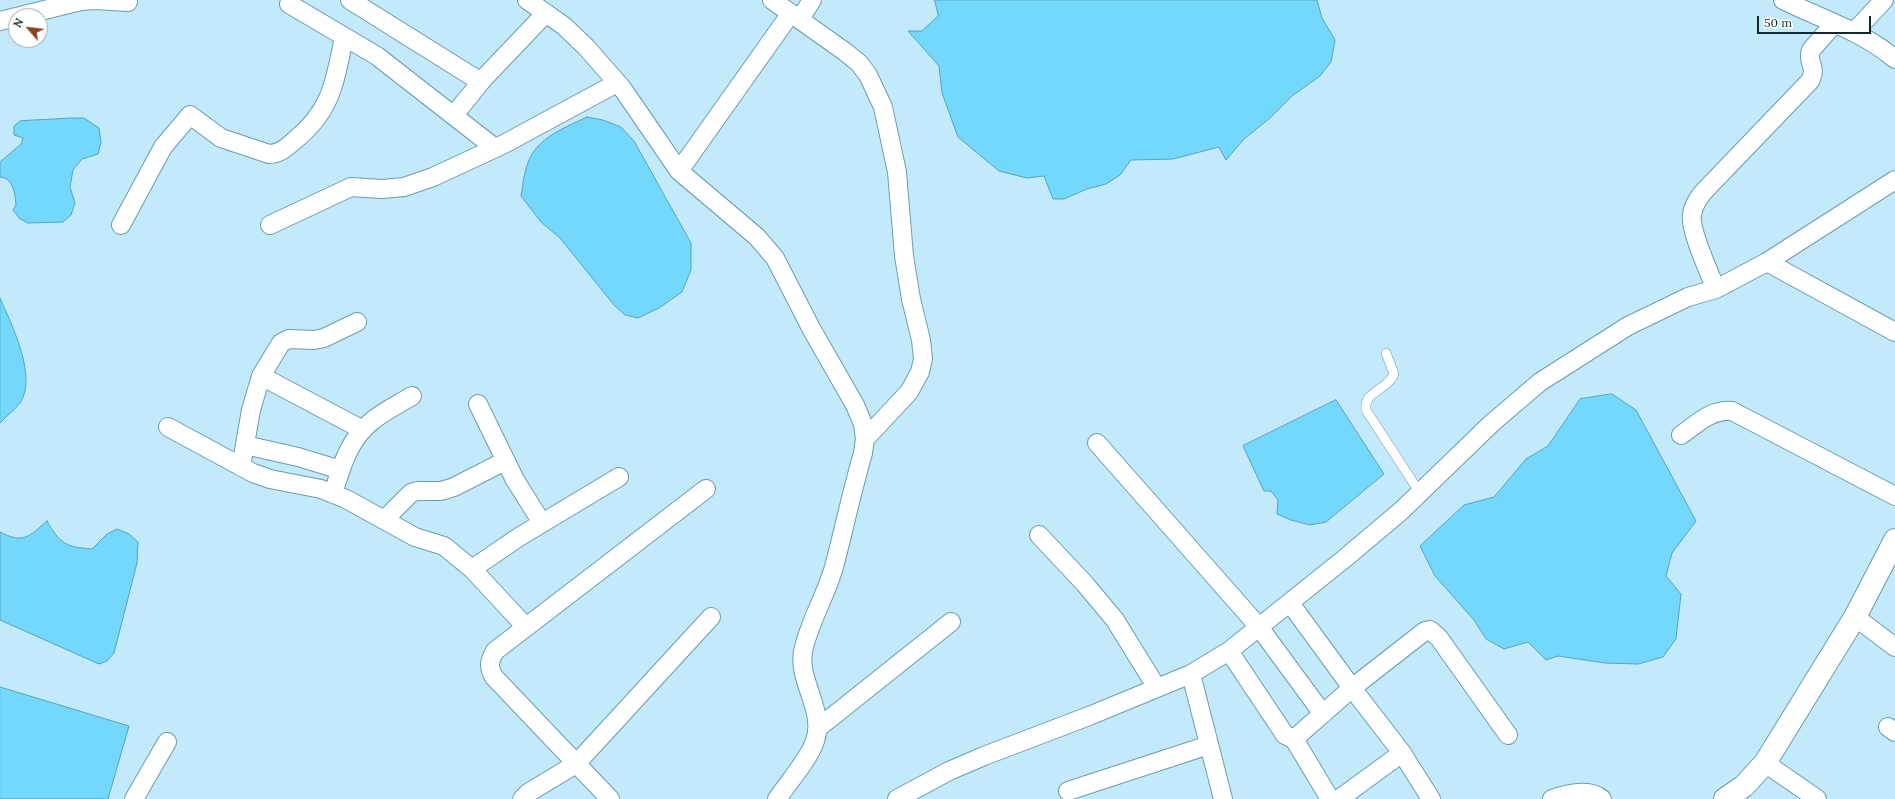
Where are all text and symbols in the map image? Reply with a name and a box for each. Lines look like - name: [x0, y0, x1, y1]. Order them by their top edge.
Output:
- north arrow: [8, 8, 48, 48]
- scale bar: [1759, 8, 1873, 34]
- text: 50 m: [1764, 15, 1792, 30]
- text: N: [10, 16, 26, 30]

